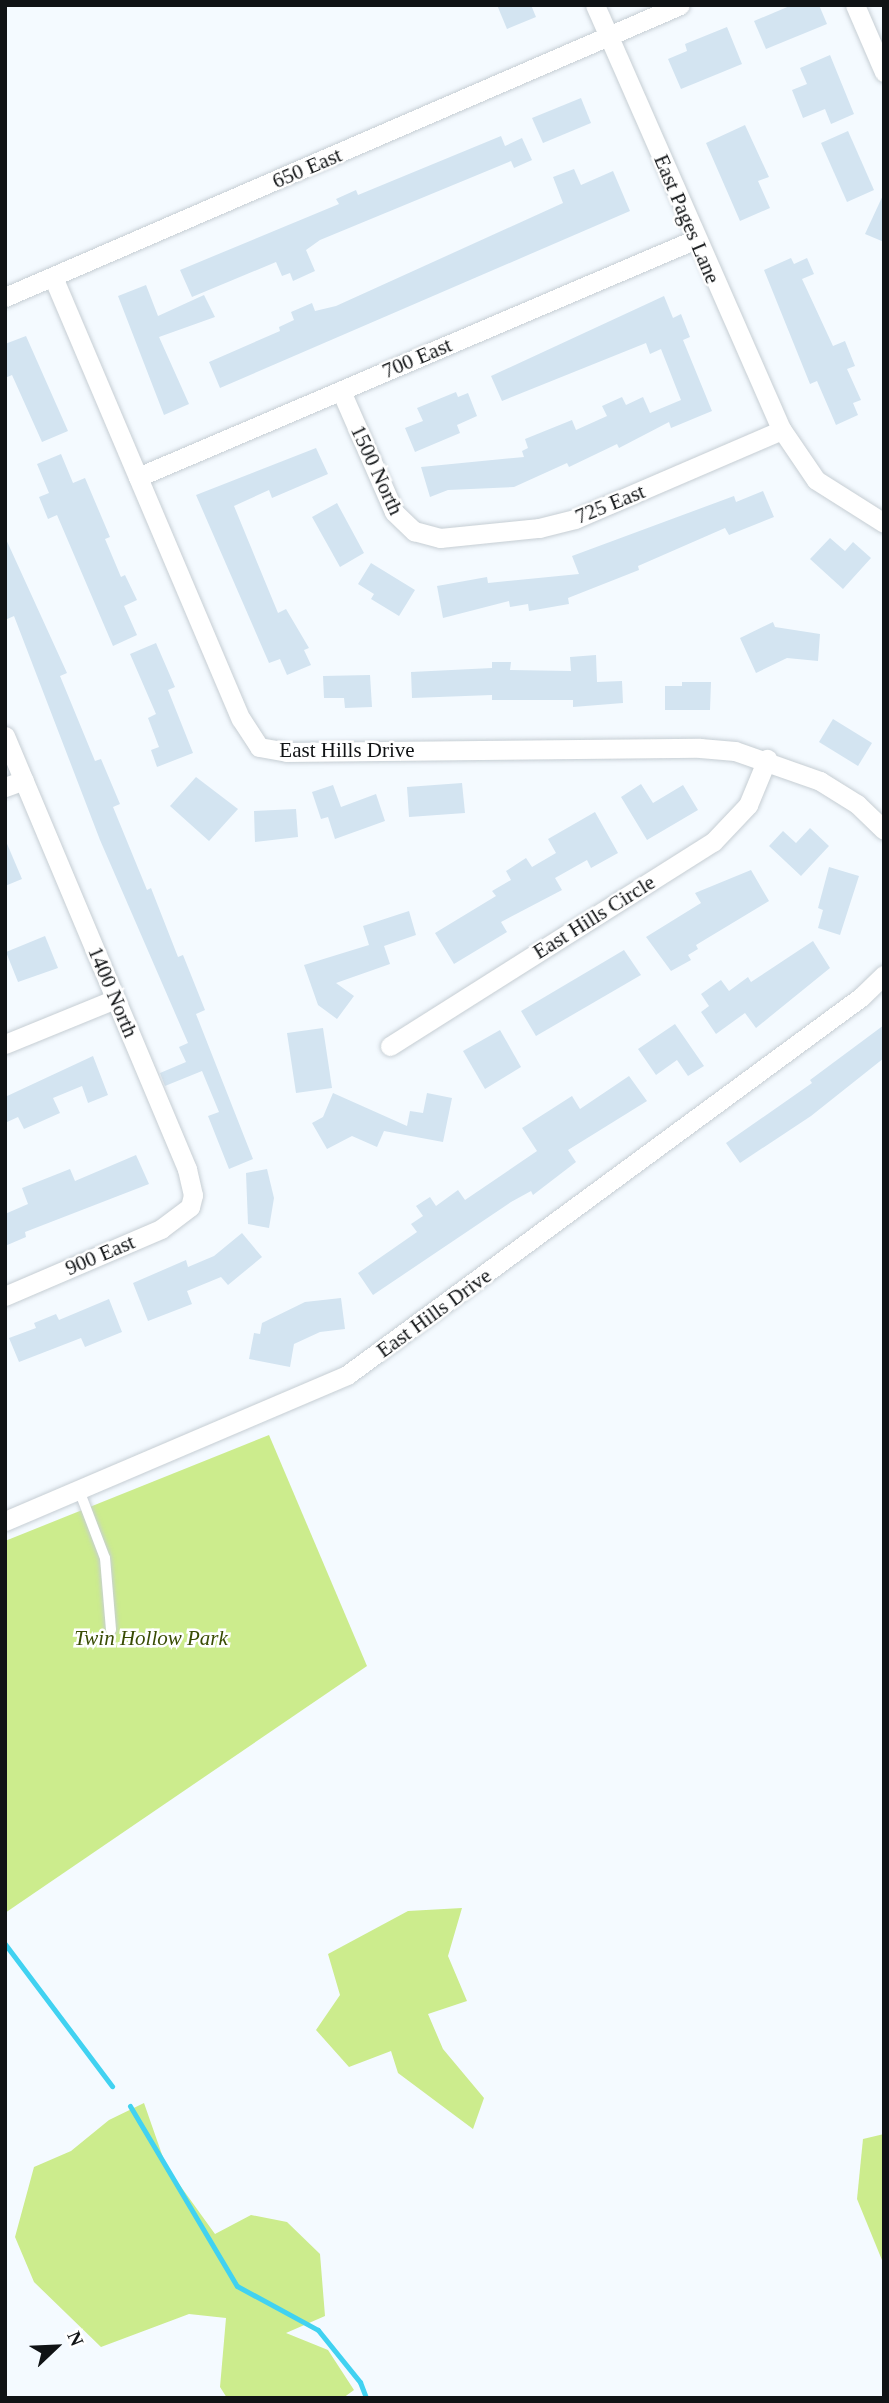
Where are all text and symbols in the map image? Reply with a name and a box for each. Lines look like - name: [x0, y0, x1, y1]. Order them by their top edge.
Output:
- street label: 650 East: [269, 142, 345, 194]
- street label: East Pages Lane: [649, 151, 725, 287]
- street label: 700 East: [379, 332, 455, 384]
- street label: 1500 North: [345, 421, 409, 519]
- street label: 725 East: [571, 479, 649, 529]
- street label: East Hills Drive: [279, 737, 415, 763]
- street label: East Hills Circle: [528, 870, 660, 964]
- street label: 1400 North: [83, 943, 143, 1041]
- street label: 900 East: [62, 1229, 138, 1281]
- street label: East Hills Drive: [372, 1263, 496, 1363]
- park label: Twin Hollow Park: [74, 1625, 228, 1651]
- north arrow: [21, 2312, 91, 2382]
- text: N: [63, 2328, 88, 2349]

